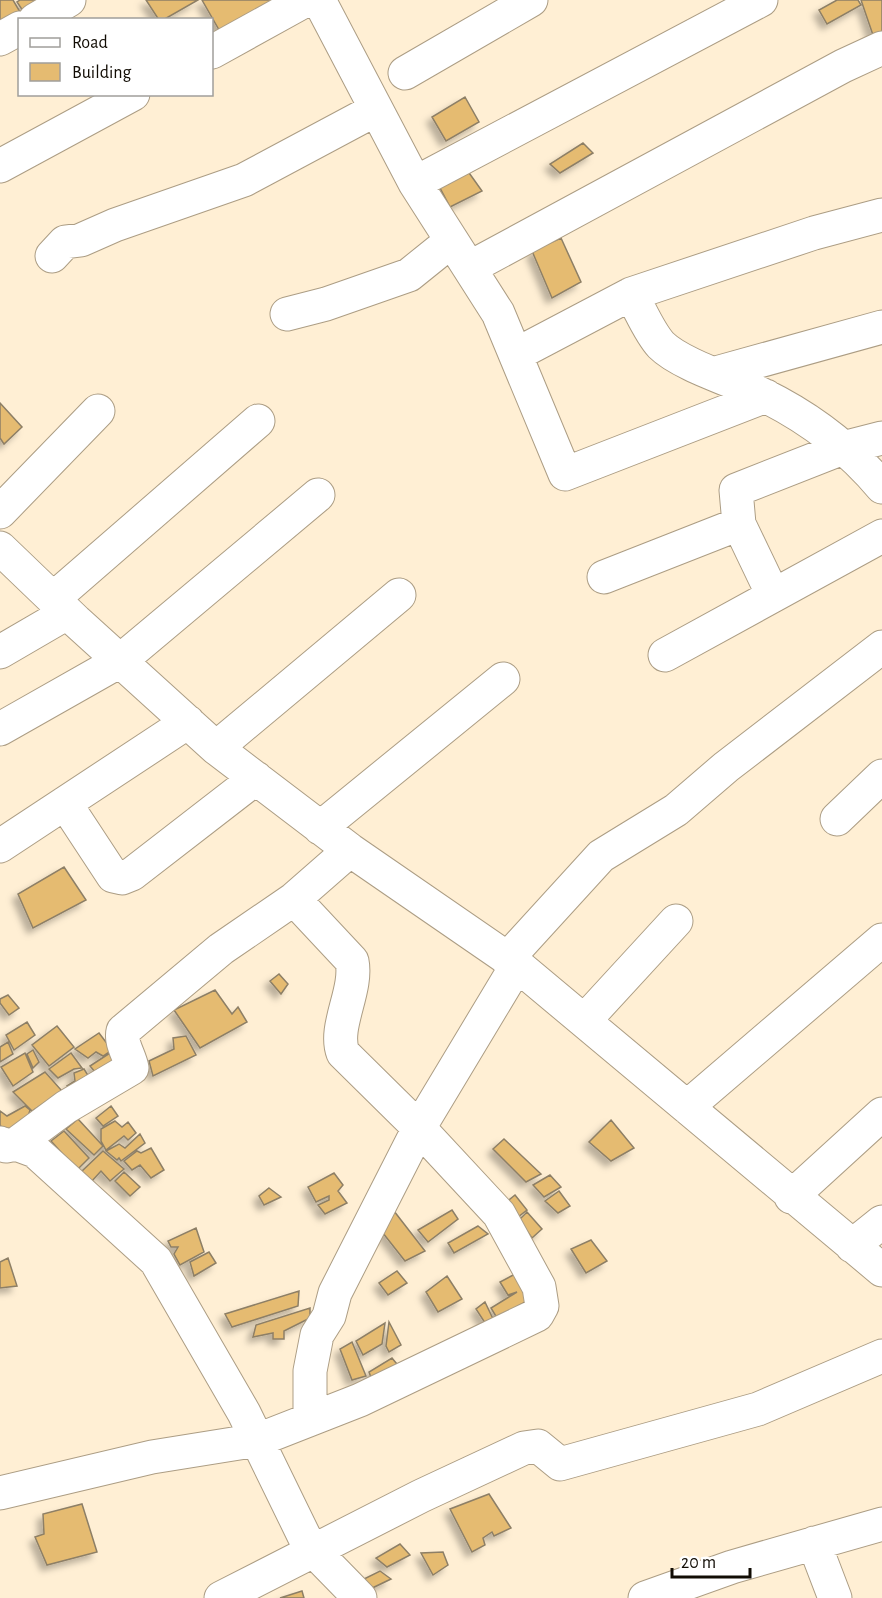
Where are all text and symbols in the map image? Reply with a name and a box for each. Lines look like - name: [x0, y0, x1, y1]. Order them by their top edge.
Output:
- legend: [18, 18, 213, 96]
- text: Road: [72, 34, 108, 52]
- text: Building: [72, 64, 132, 82]
- scale bar: [672, 1541, 750, 1579]
- text: 20 m: [681, 1554, 716, 1572]

